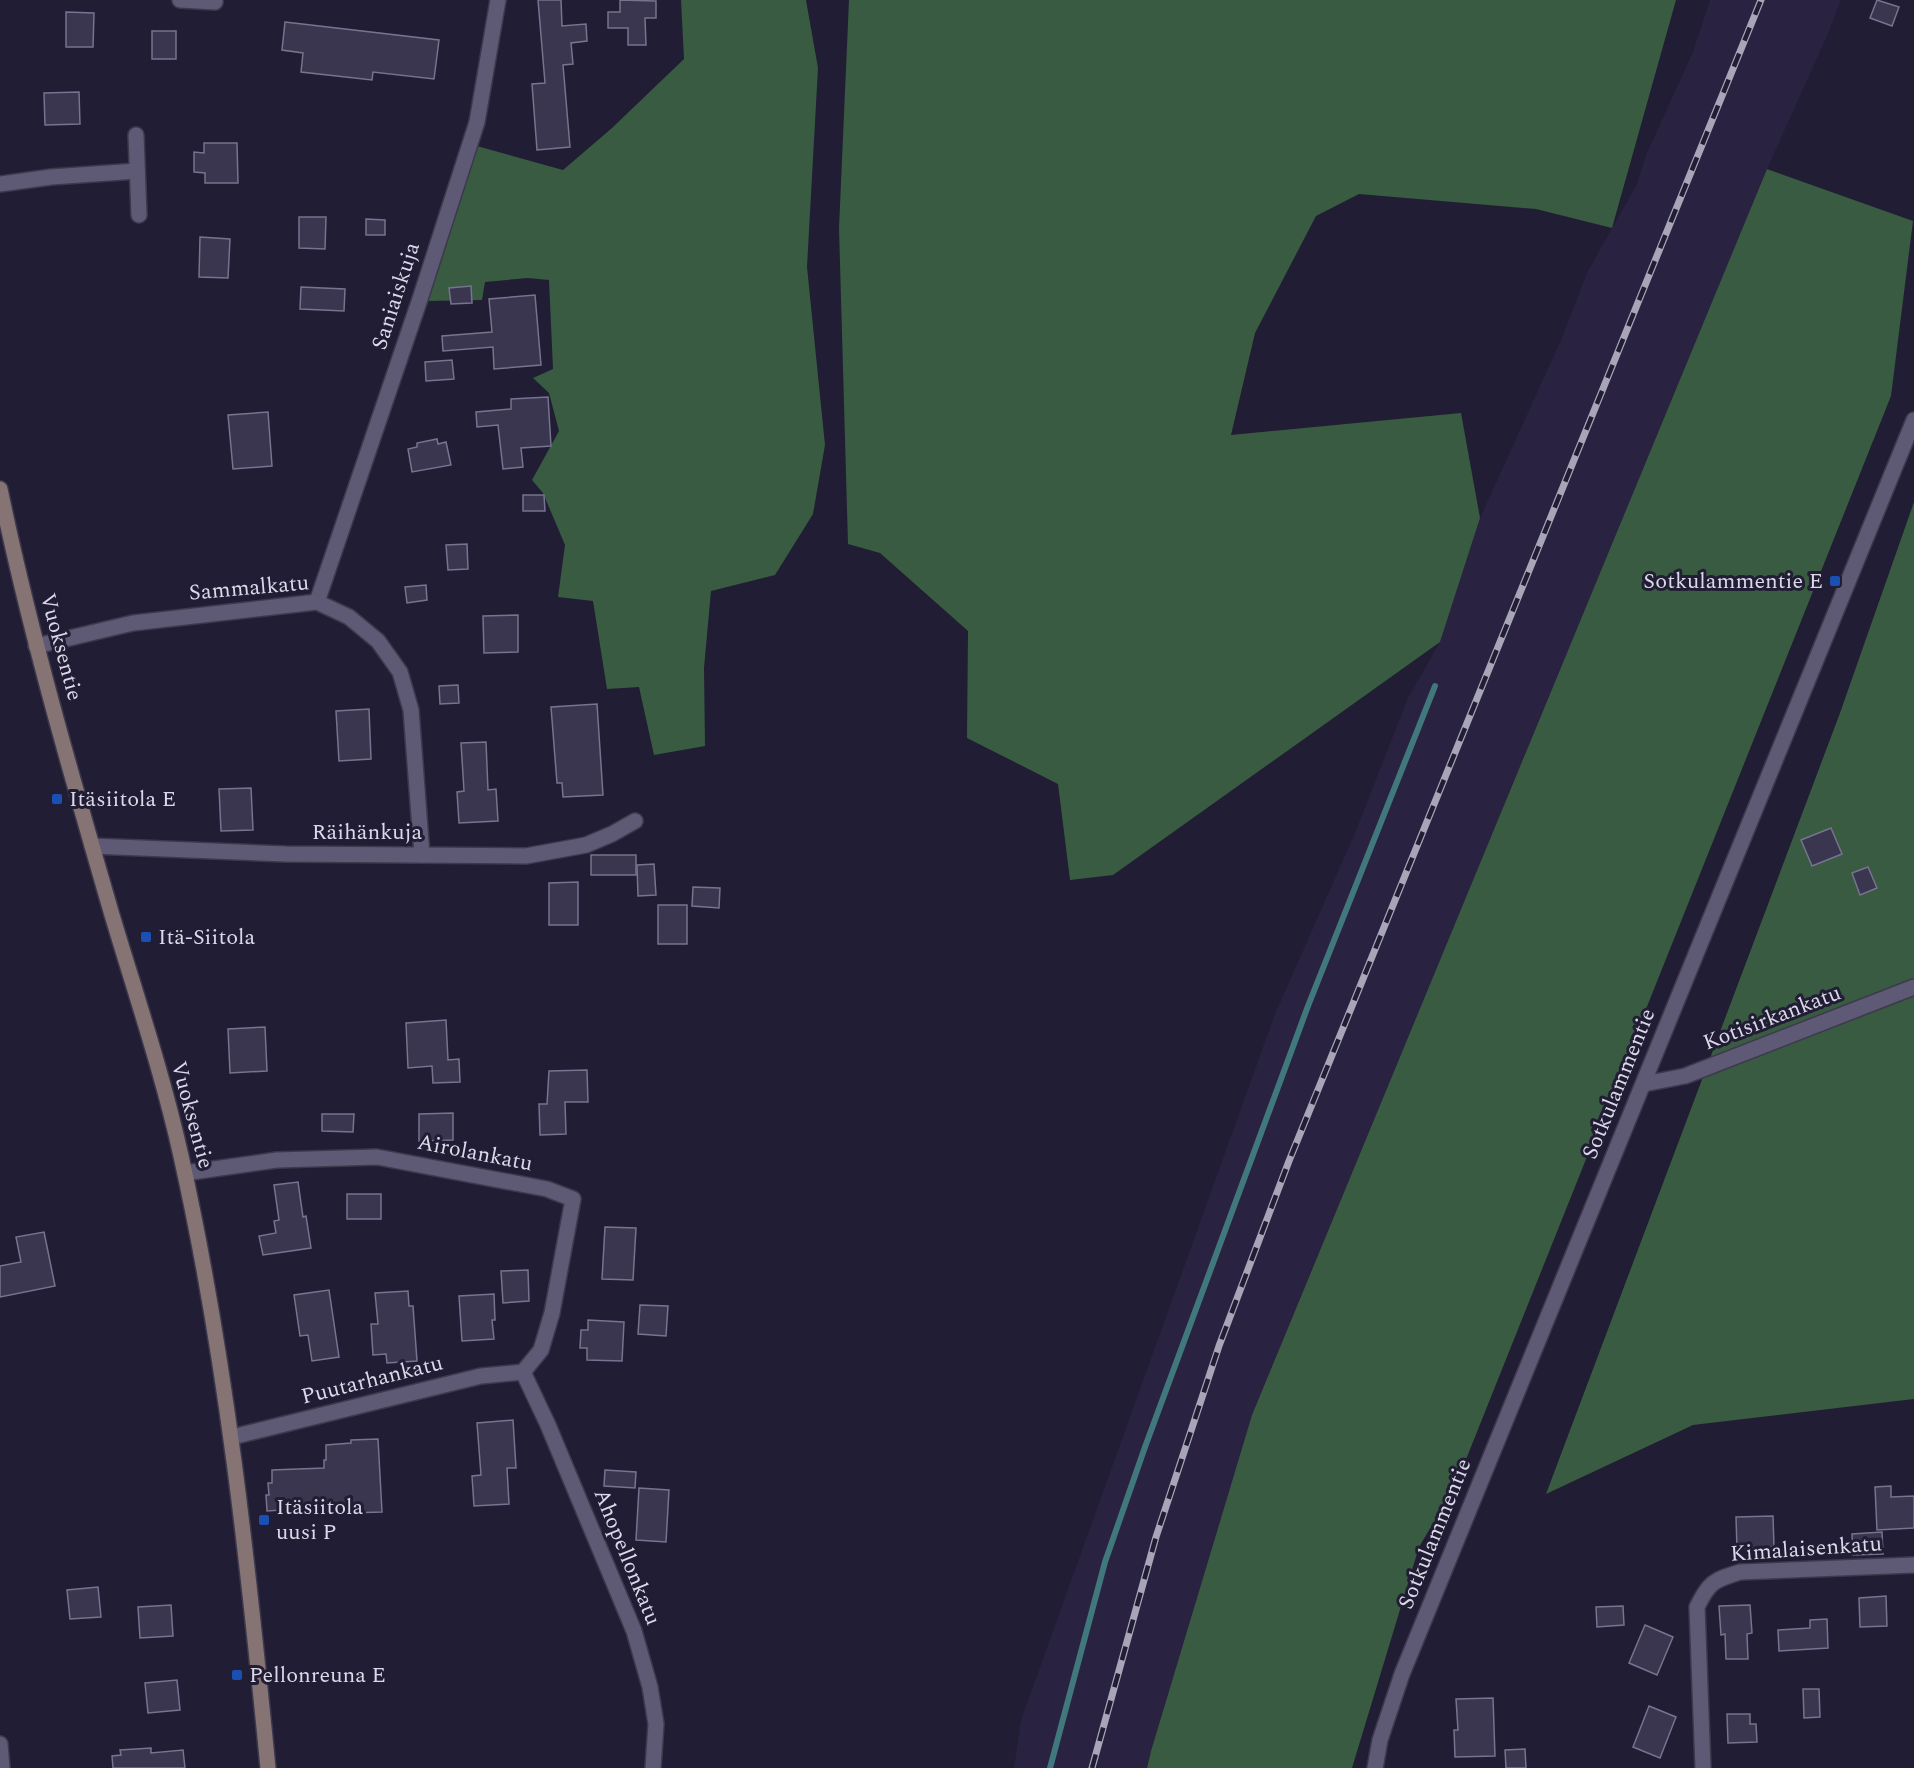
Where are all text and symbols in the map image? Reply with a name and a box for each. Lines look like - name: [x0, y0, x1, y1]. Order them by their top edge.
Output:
- street label: Saniaiskuja: [363, 238, 429, 354]
- place label: Sotkulammentie E: [1643, 565, 1823, 598]
- street label: Sammalkatu: [188, 566, 310, 610]
- marker: Sotkulammentie E: [1828, 574, 1842, 588]
- street label: Vuoksentie: [31, 590, 91, 704]
- place label: Itäsiitola E: [69, 783, 176, 816]
- marker: Itäsiitola E: [50, 792, 64, 806]
- street label: Räihänkuja: [312, 816, 423, 849]
- place label: Itä-Siitola: [158, 921, 256, 954]
- marker: Itä-Siitola: [139, 930, 153, 944]
- street label: Kotisirkankatu: [1698, 977, 1846, 1059]
- street label: Sotkulammentie: [1574, 1004, 1664, 1164]
- street label: Vuoksentie: [162, 1058, 222, 1172]
- street label: Airolankatu: [414, 1126, 536, 1180]
- street label: Puutarhankatu: [298, 1346, 446, 1414]
- street label: Sotkulammentie: [1390, 1454, 1480, 1614]
- street label: Ahopellonkatu: [585, 1484, 669, 1630]
- place label: Itäsiitola uusi P: [276, 1491, 364, 1549]
- marker: Itäsiitola uusi P: [257, 1513, 271, 1527]
- street label: Kimalaisenkatu: [1729, 1527, 1883, 1571]
- place label: Pellonreuna E: [249, 1659, 386, 1692]
- marker: Pellonreuna E: [230, 1668, 244, 1682]

